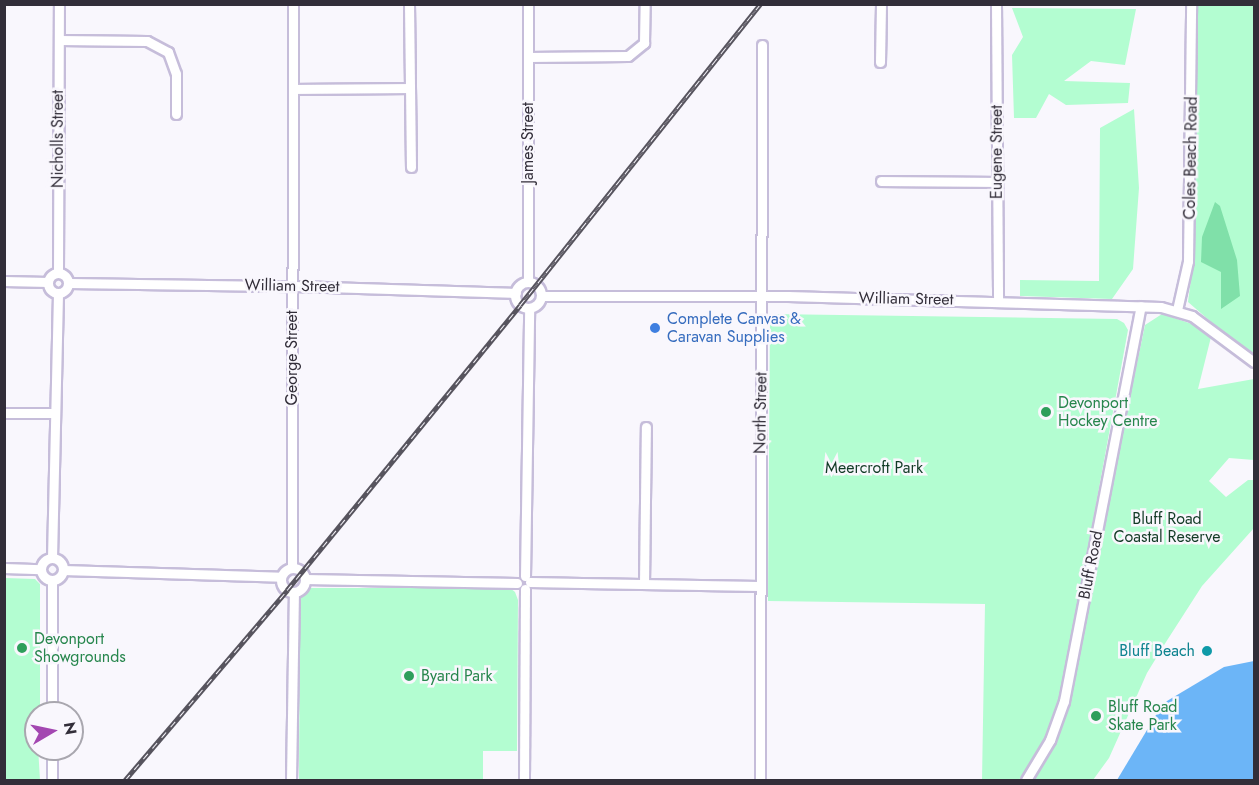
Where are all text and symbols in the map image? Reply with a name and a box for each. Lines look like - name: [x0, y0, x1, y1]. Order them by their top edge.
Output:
- street label: Nicholls Street: [48, 90, 68, 188]
- street label: Coles Beach Road: [1180, 96, 1202, 220]
- street label: James Street: [518, 102, 538, 184]
- street label: Eugene Street: [987, 105, 1007, 199]
- street label: William Street: [245, 276, 339, 296]
- street label: William Street: [859, 289, 953, 309]
- place label: Complete Canvas & Caravan Supplies: [667, 309, 801, 347]
- street label: George Street: [282, 311, 302, 405]
- marker: Complete Canvas & Caravan Supplies: [648, 321, 662, 335]
- street label: North Street: [751, 372, 771, 454]
- place label: Devonport Hockey Centre: [1058, 393, 1157, 431]
- marker: Devonport Hockey Centre: [1039, 405, 1053, 419]
- park label: Meercroft Park: [825, 458, 923, 478]
- park label: Bluff Road Coastal Reserve: [1114, 509, 1220, 547]
- street label: Bluff Road: [1075, 529, 1107, 601]
- place label: Devonport Showgrounds: [34, 629, 126, 667]
- marker: Devonport Showgrounds: [15, 641, 29, 655]
- place label: Bluff Beach: [1119, 641, 1195, 661]
- marker: Bluff Beach: [1200, 644, 1214, 658]
- place label: Byard Park: [421, 666, 493, 686]
- marker: Byard Park: [402, 669, 416, 683]
- place label: Bluff Road Skate Park: [1108, 697, 1177, 735]
- north arrow: [24, 701, 84, 761]
- marker: Bluff Road Skate Park: [1089, 709, 1103, 723]
- text: N: [58, 720, 83, 736]

